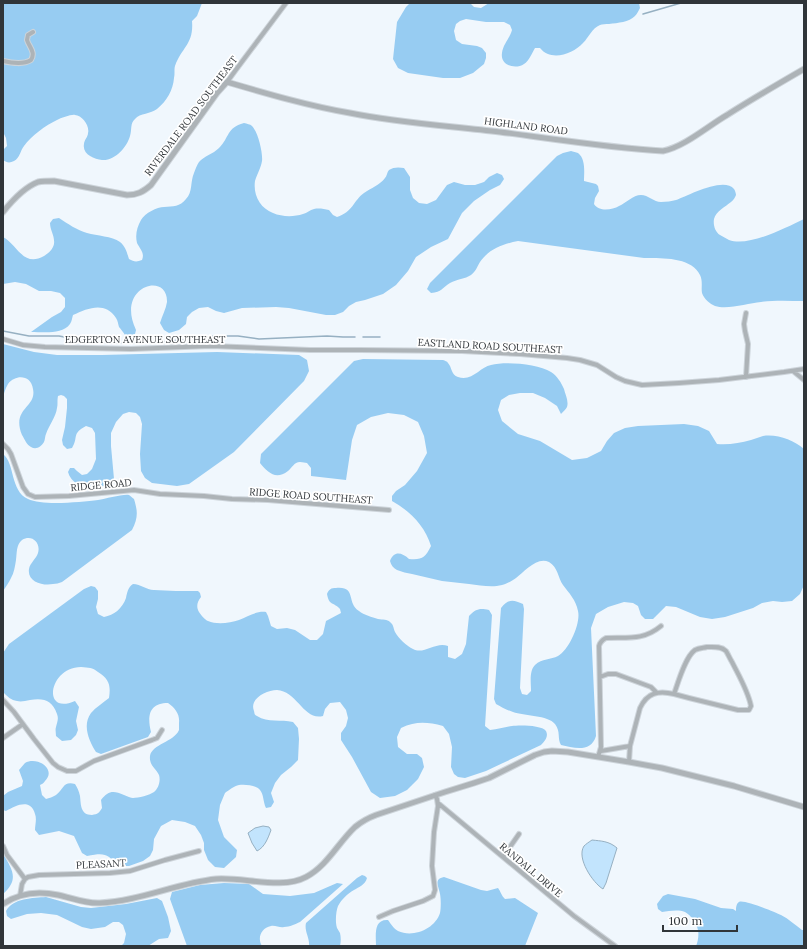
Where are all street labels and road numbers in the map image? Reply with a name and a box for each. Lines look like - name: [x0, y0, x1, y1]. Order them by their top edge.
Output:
- street label: RIVERDALE ROAD SOUTHEAST: [142, 53, 241, 179]
- street label: HIGHLAND ROAD: [483, 114, 569, 138]
- street label: EDGERTON AVENUE SOUTHEAST: [65, 333, 226, 346]
- street label: EASTLAND ROAD SOUTHEAST: [417, 336, 563, 356]
- street label: RIDGE ROAD: [70, 476, 132, 494]
- street label: RIDGE ROAD SOUTHEAST: [249, 485, 374, 507]
- street label: RANDALL DRIVE: [497, 840, 565, 900]
- street label: PLEASANT: [76, 856, 127, 872]

